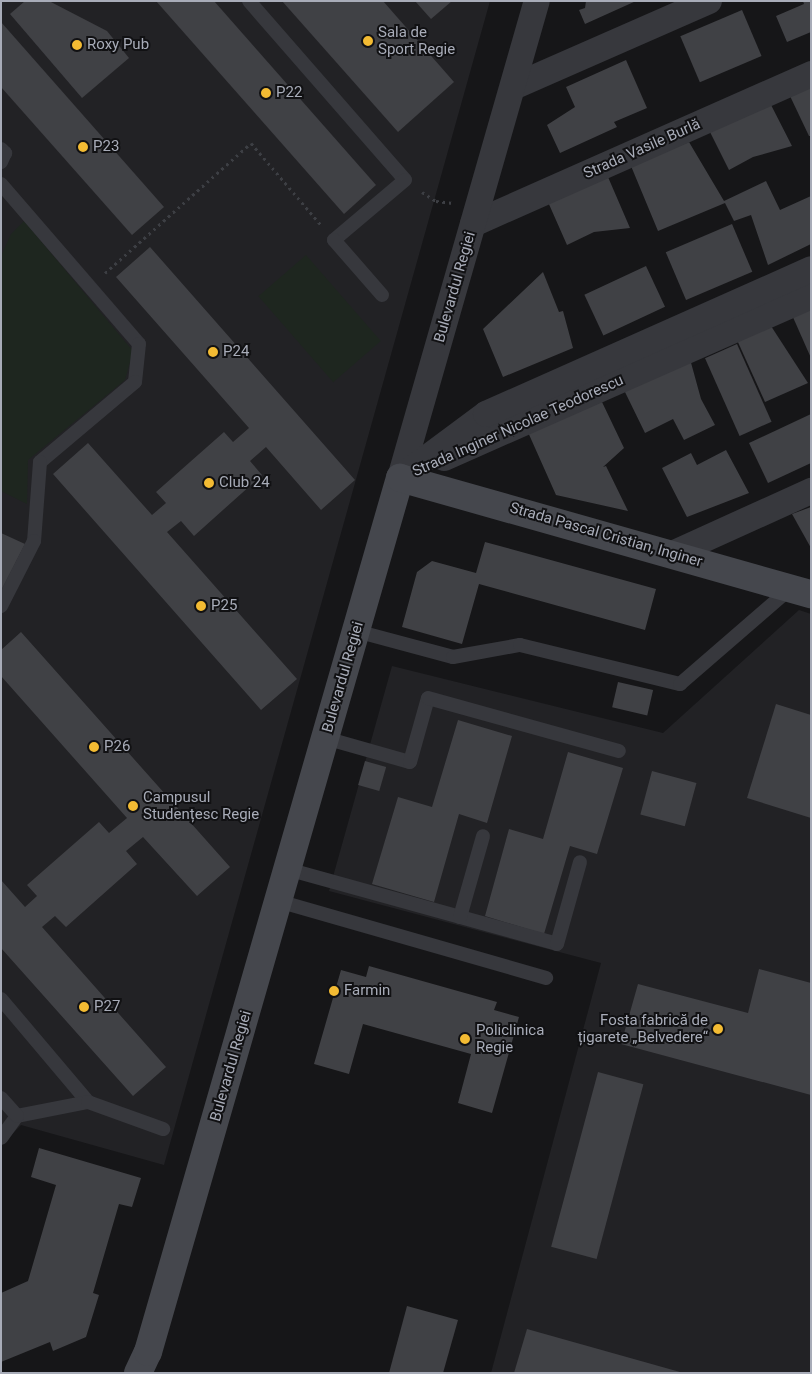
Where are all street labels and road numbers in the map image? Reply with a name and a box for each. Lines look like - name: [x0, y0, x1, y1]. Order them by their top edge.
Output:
- street label: Strada Vasile Burlă: [581, 115, 703, 183]
- street label: Bulevardul Regiei: [431, 230, 479, 344]
- street label: Strada Inginer Nicolae Teodorescu: [410, 371, 626, 481]
- street label: Strada Pascal Cristian, Inginer: [508, 499, 704, 571]
- street label: Bulevardul Regiei: [319, 620, 367, 734]
- street label: Bulevardul Regiei: [207, 1009, 255, 1123]

